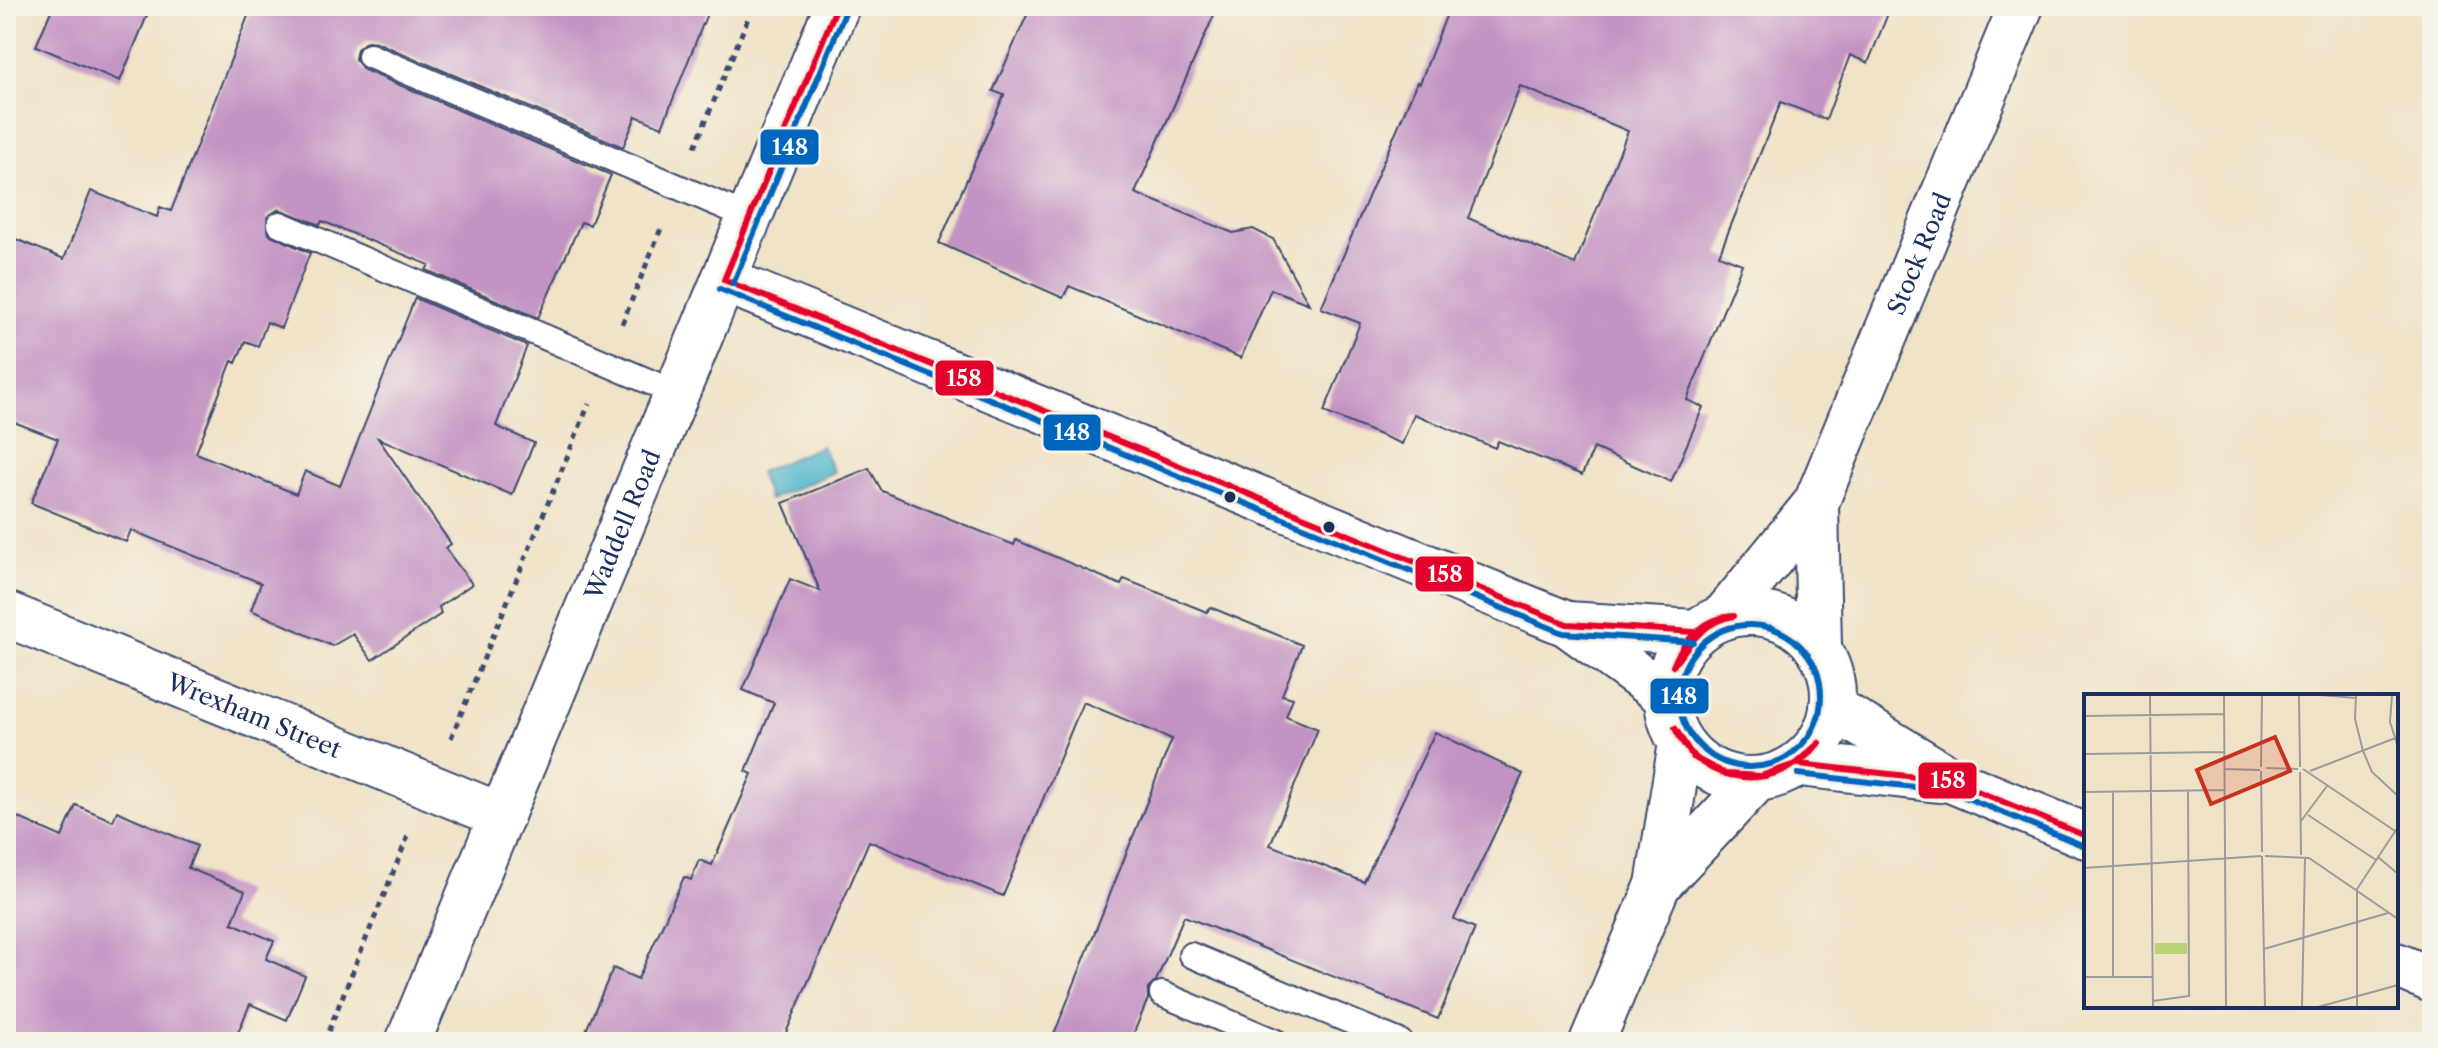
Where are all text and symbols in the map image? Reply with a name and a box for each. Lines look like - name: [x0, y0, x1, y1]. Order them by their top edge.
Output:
- line badge: 148: [759, 128, 820, 166]
- text: 148: [772, 134, 808, 161]
- street label: Stock Road: [1881, 188, 1957, 319]
- line badge: 158: [934, 359, 995, 397]
- text: 158: [946, 365, 982, 392]
- line badge: 148: [1042, 413, 1102, 452]
- text: 148: [1054, 419, 1090, 446]
- street label: Waddell Road: [578, 445, 666, 605]
- unlabelled marker: [1222, 489, 1238, 505]
- unlabelled marker: [1321, 519, 1337, 535]
- line badge: 158: [1414, 555, 1475, 593]
- text: 158: [1427, 561, 1463, 588]
- street label: Wrexham Street: [162, 666, 346, 764]
- line badge: 148: [1649, 677, 1710, 715]
- text: 148: [1661, 683, 1697, 710]
- inset map: [2084, 694, 2398, 1008]
- line badge: 158: [1917, 761, 1978, 800]
- text: 158: [1930, 767, 1966, 794]

